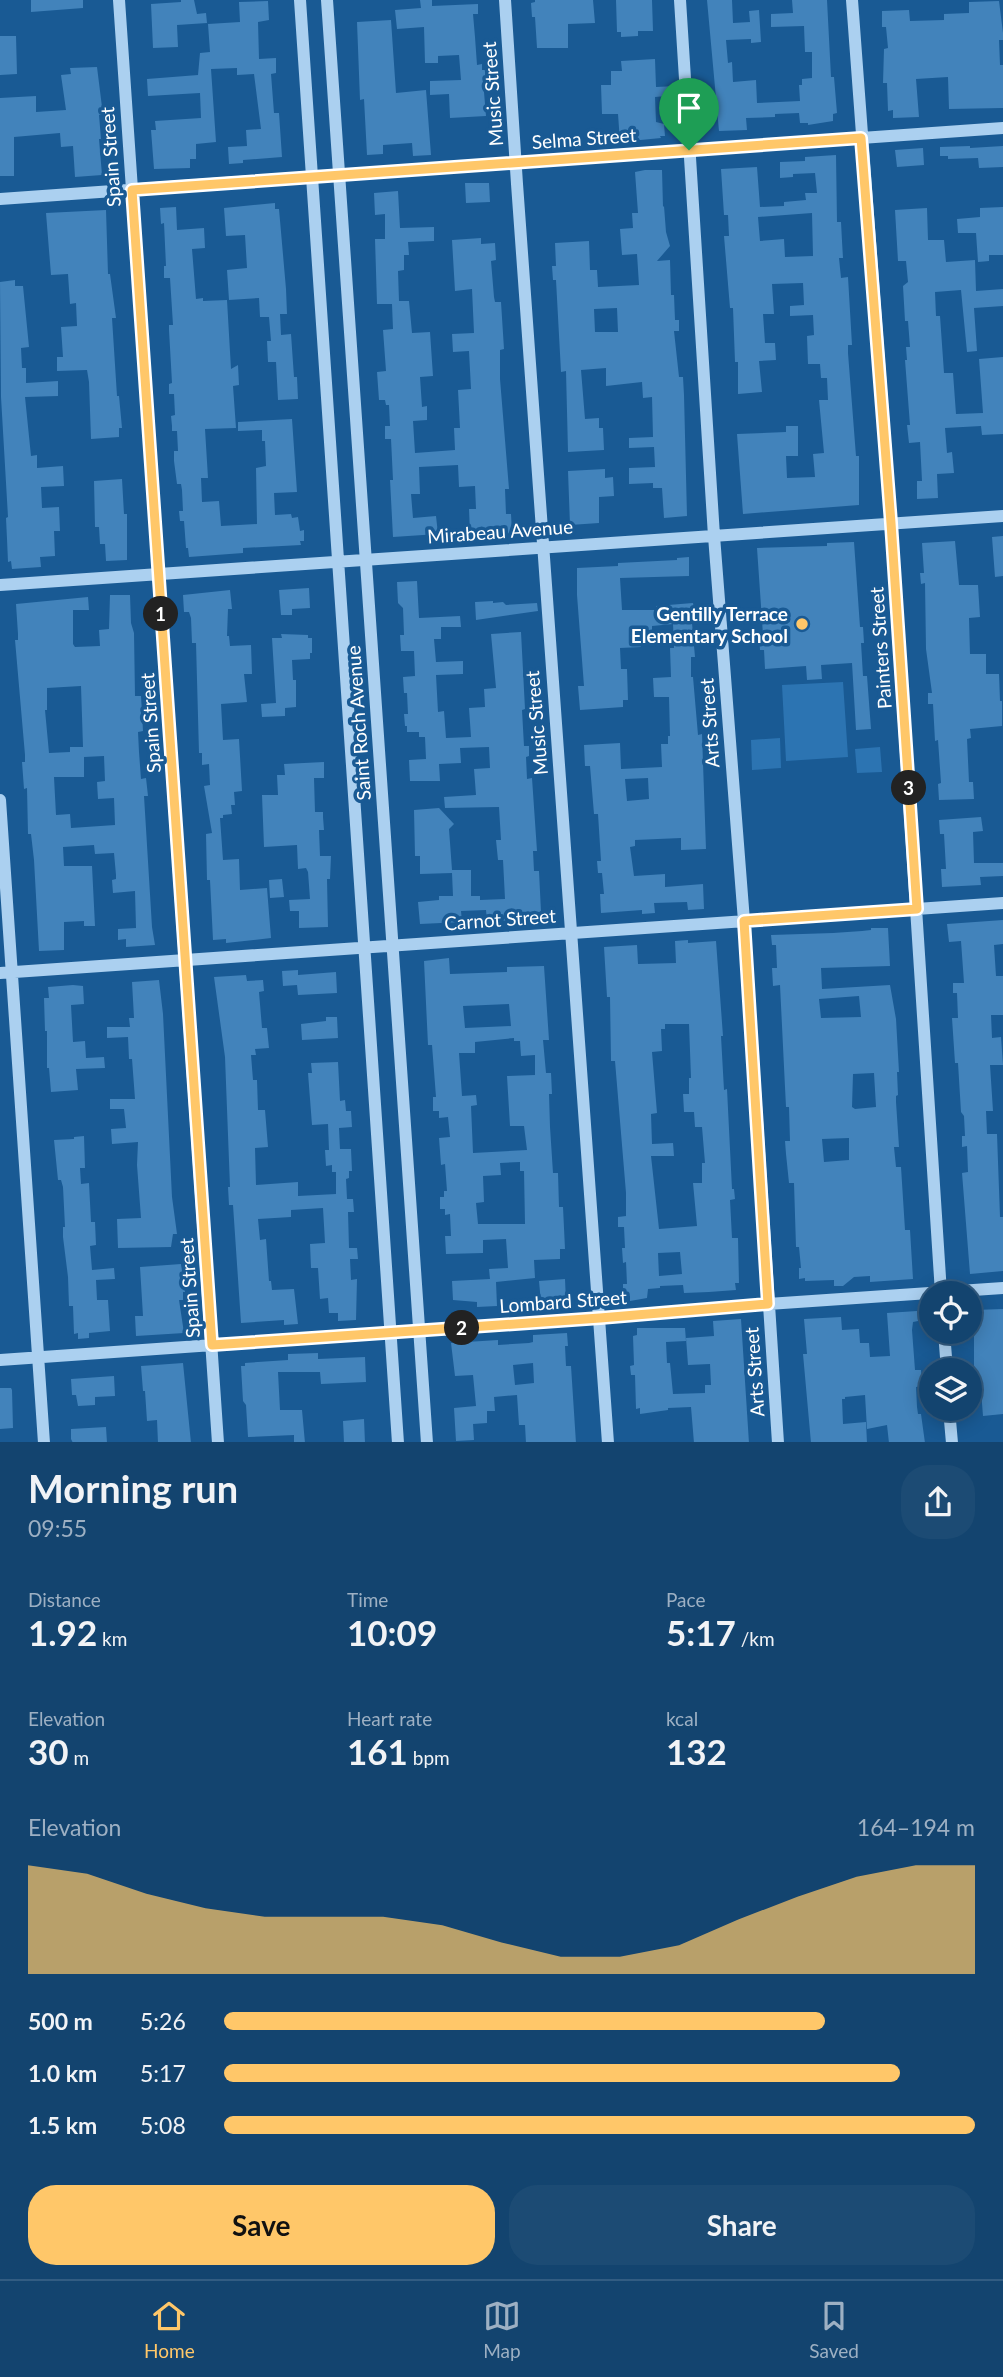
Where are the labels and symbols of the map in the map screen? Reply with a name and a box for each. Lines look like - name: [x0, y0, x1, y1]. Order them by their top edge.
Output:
- street label: Music Street: [477, 41, 507, 147]
- pin: [659, 78, 719, 150]
- street label: Spain Street: [95, 106, 125, 208]
- street label: Selma Street: [531, 123, 637, 153]
- street label: Mirabeau Avenue: [426, 514, 574, 548]
- street label: Painters Street: [864, 586, 896, 710]
- pin: 1: [144, 596, 178, 632]
- place label: Gentilly Terrace Elementary School: [631, 602, 788, 647]
- marker: Gentilly Terrace Elementary School: [794, 616, 810, 632]
- street label: Saint Roch Avenue: [341, 645, 375, 801]
- street label: Music Street: [520, 670, 552, 776]
- street label: Spain Street: [135, 672, 165, 774]
- street label: Arts Street: [694, 677, 724, 769]
- pin: 3: [892, 770, 926, 806]
- street label: Carnot Street: [443, 904, 557, 934]
- street label: Spain Street: [174, 1237, 204, 1339]
- street label: Lombard Street: [499, 1285, 628, 1317]
- pin: 2: [444, 1310, 480, 1346]
- street label: Arts Street: [739, 1326, 769, 1418]

